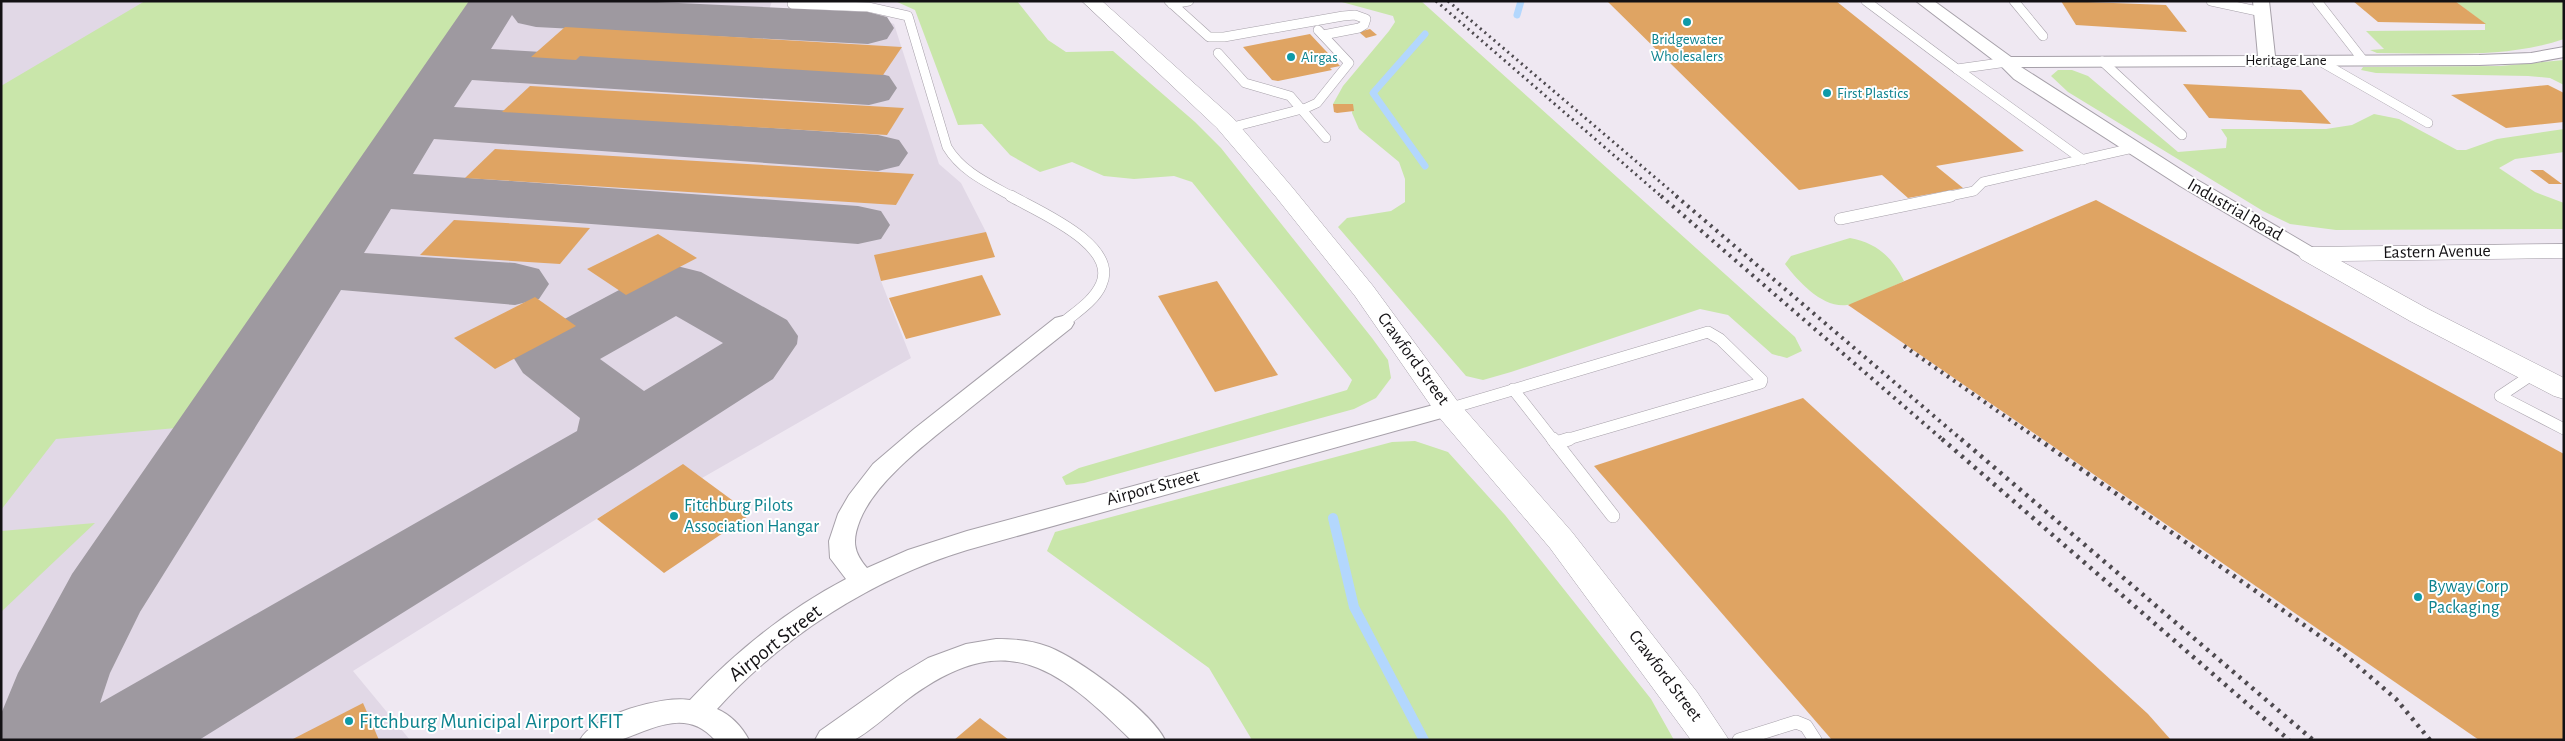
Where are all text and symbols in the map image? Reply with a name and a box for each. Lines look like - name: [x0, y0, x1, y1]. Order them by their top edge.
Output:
- marker: Bridgewater Wholesalers: [1681, 16, 1693, 28]
- place label: Bridgewater Wholesalers: [1651, 32, 1723, 64]
- place label: Airgas: [1301, 50, 1338, 65]
- marker: Airgas: [1285, 51, 1297, 63]
- street label: Heritage Lane: [2245, 53, 2327, 68]
- place label: First Plastics: [1837, 86, 1909, 101]
- marker: First Plastics: [1821, 87, 1833, 99]
- street label: Industrial Road: [2184, 176, 2286, 244]
- street label: Eastern Avenue: [2383, 242, 2491, 262]
- street label: Crawford Street: [1374, 310, 1452, 409]
- street label: Airport Street: [1105, 467, 1202, 509]
- place label: Fitchburg Pilots Association Hangar: [684, 497, 819, 536]
- marker: Fitchburg Pilots Association Hangar: [668, 510, 680, 522]
- place label: Byway Corp Packaging: [2428, 578, 2509, 617]
- marker: Byway Corp Packaging: [2412, 591, 2424, 603]
- street label: Airport Street: [725, 600, 825, 686]
- street label: Crawford Street: [1625, 627, 1705, 725]
- place label: Fitchburg Municipal Airport KFIT: [359, 711, 623, 732]
- marker: Fitchburg Municipal Airport KFIT: [343, 715, 355, 727]

